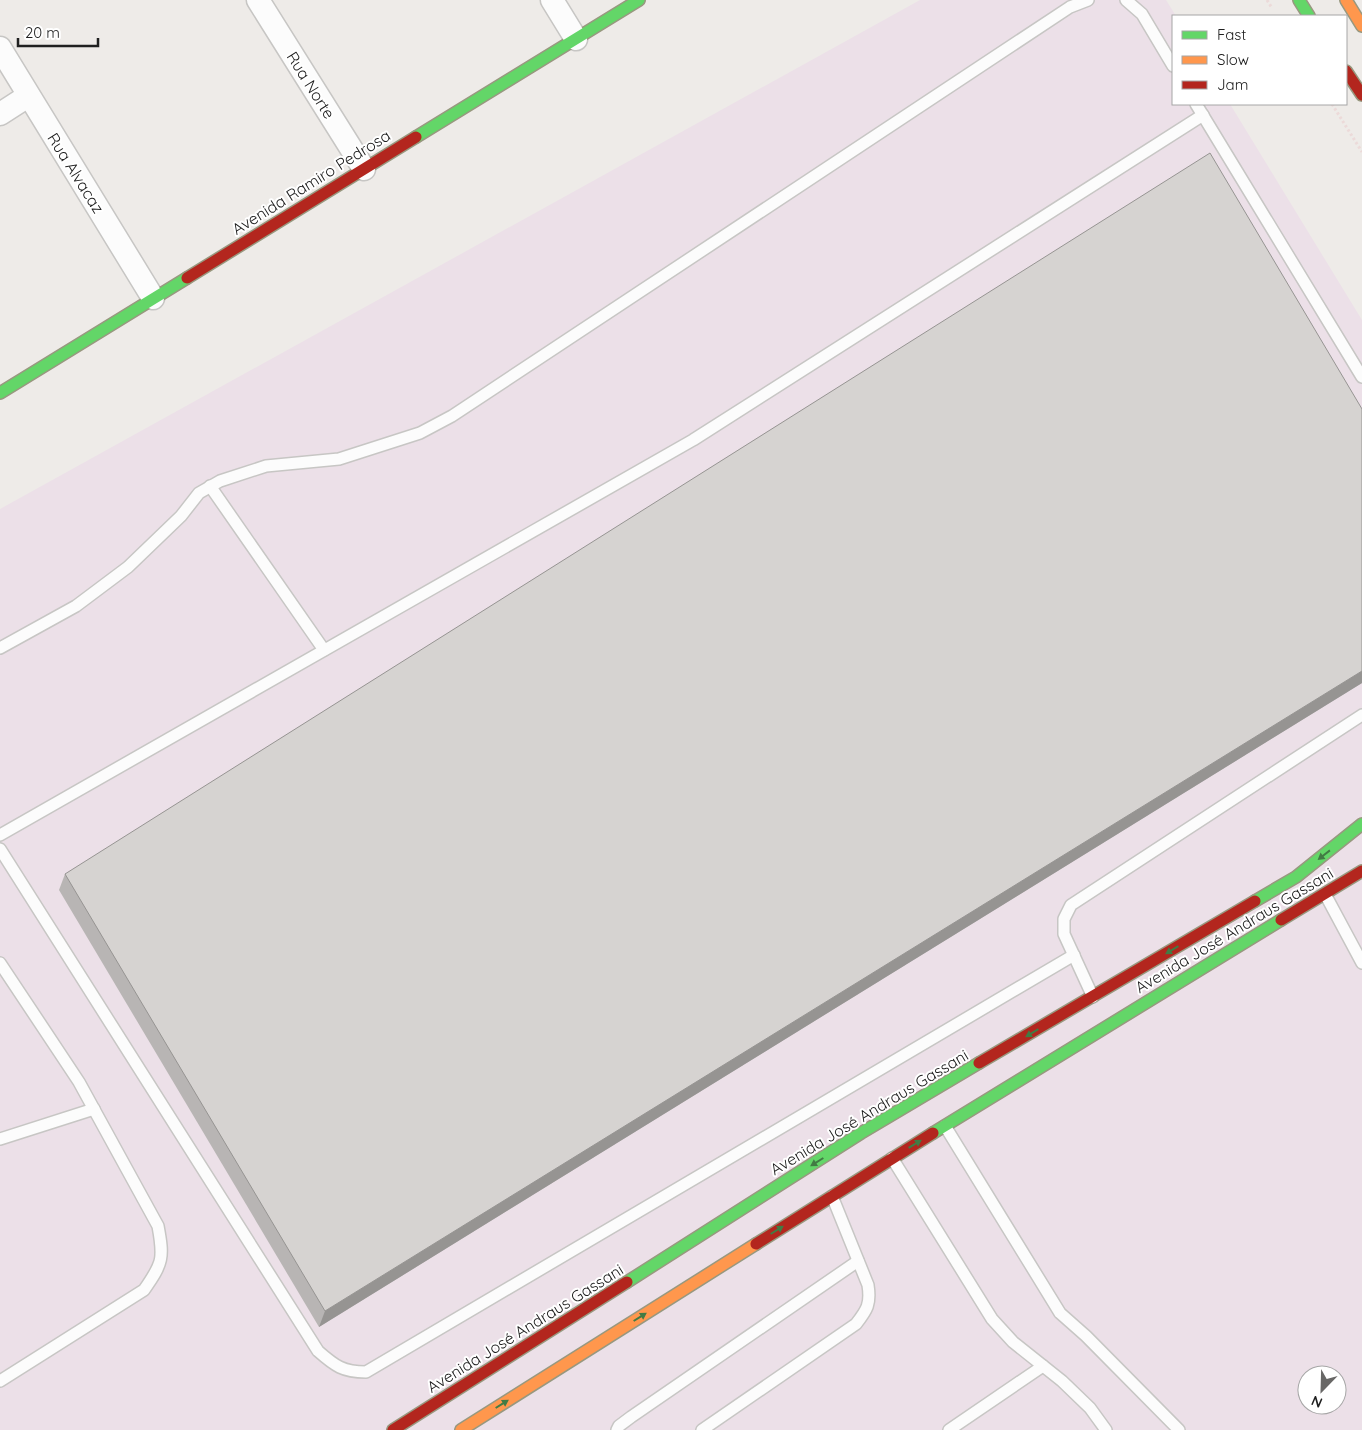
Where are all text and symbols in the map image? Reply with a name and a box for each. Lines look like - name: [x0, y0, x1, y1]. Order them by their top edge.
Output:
- scale bar: [18, 15, 98, 47]
- legend: [1172, 15, 1347, 105]
- text: 20 m: [25, 23, 60, 42]
- text: Fast: [1217, 25, 1246, 44]
- street label: Rua Norte: [282, 48, 340, 122]
- text: Slow: [1217, 50, 1249, 69]
- text: Jam: [1217, 75, 1248, 94]
- street label: Avenida Ramiro Pedrosa: [228, 125, 394, 239]
- street label: Rua Alvacaz: [43, 129, 109, 217]
- one-way arrow: [1318, 849, 1331, 860]
- street label: Avenida José Andraus Gassani: [1131, 863, 1337, 997]
- one-way arrow: [1165, 946, 1178, 955]
- one-way arrow: [1025, 1028, 1038, 1037]
- street label: Avenida José Andraus Gassani: [766, 1045, 972, 1179]
- one-way arrow: [908, 1139, 921, 1148]
- one-way arrow: [811, 1157, 824, 1166]
- one-way arrow: [771, 1225, 784, 1235]
- street label: Avenida José Andraus Gassani: [423, 1259, 627, 1397]
- one-way arrow: [633, 1312, 646, 1322]
- north arrow: [1297, 1365, 1347, 1415]
- text: N: [1309, 1392, 1325, 1412]
- one-way arrow: [496, 1399, 509, 1409]

